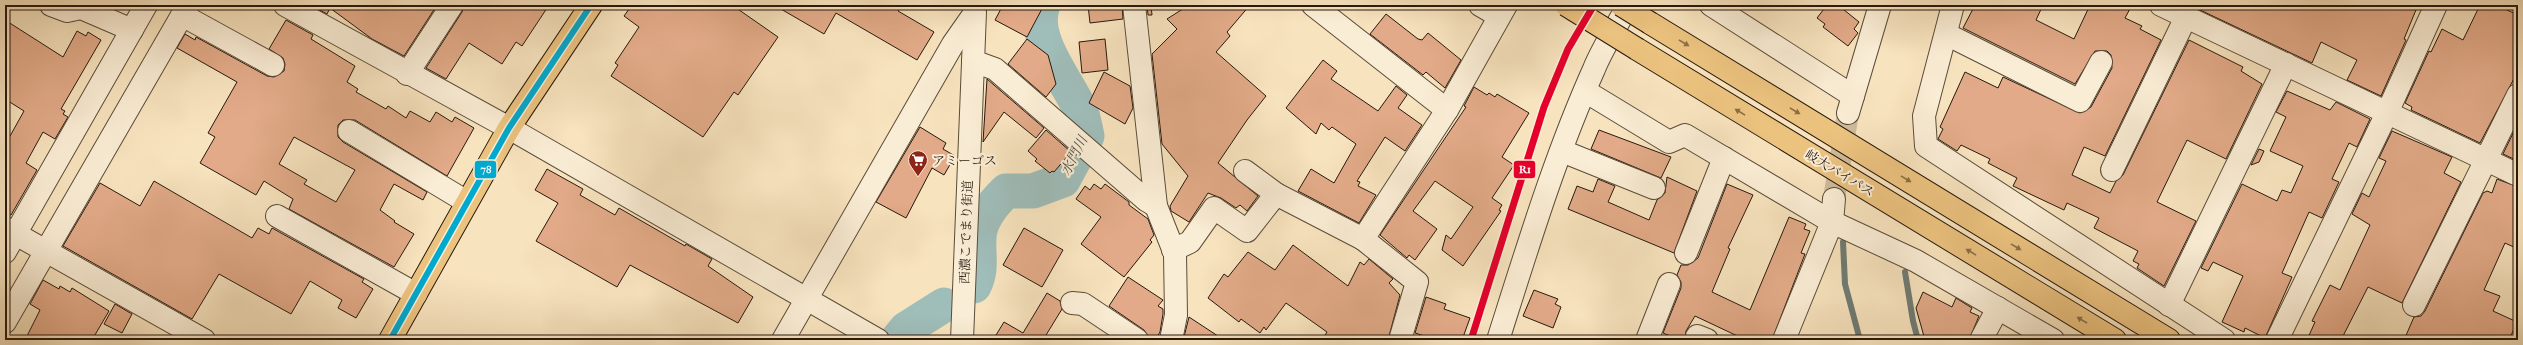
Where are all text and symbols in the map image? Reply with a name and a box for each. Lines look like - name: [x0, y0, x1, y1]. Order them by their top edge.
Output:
- one-way arrow: [1678, 40, 1690, 47]
- one-way arrow: [1790, 107, 1800, 115]
- one-way arrow: [1734, 108, 1746, 115]
- water label: 水門川: [1057, 132, 1092, 179]
- street label: 岐大バイパス: [1803, 147, 1877, 199]
- supermarket icon: アミーゴス: [907, 149, 929, 177]
- place label: アミーゴス: [932, 153, 997, 168]
- line badge: 78: [474, 160, 497, 179]
- line badge: R1: [1513, 160, 1536, 179]
- text: 78: [480, 163, 492, 176]
- text: R1: [1519, 163, 1531, 176]
- one-way arrow: [1900, 175, 1911, 183]
- street label: 西濃こでまり街道: [957, 180, 975, 284]
- one-way arrow: [2010, 243, 2022, 250]
- one-way arrow: [1965, 248, 1976, 256]
- one-way arrow: [2076, 316, 2088, 323]

